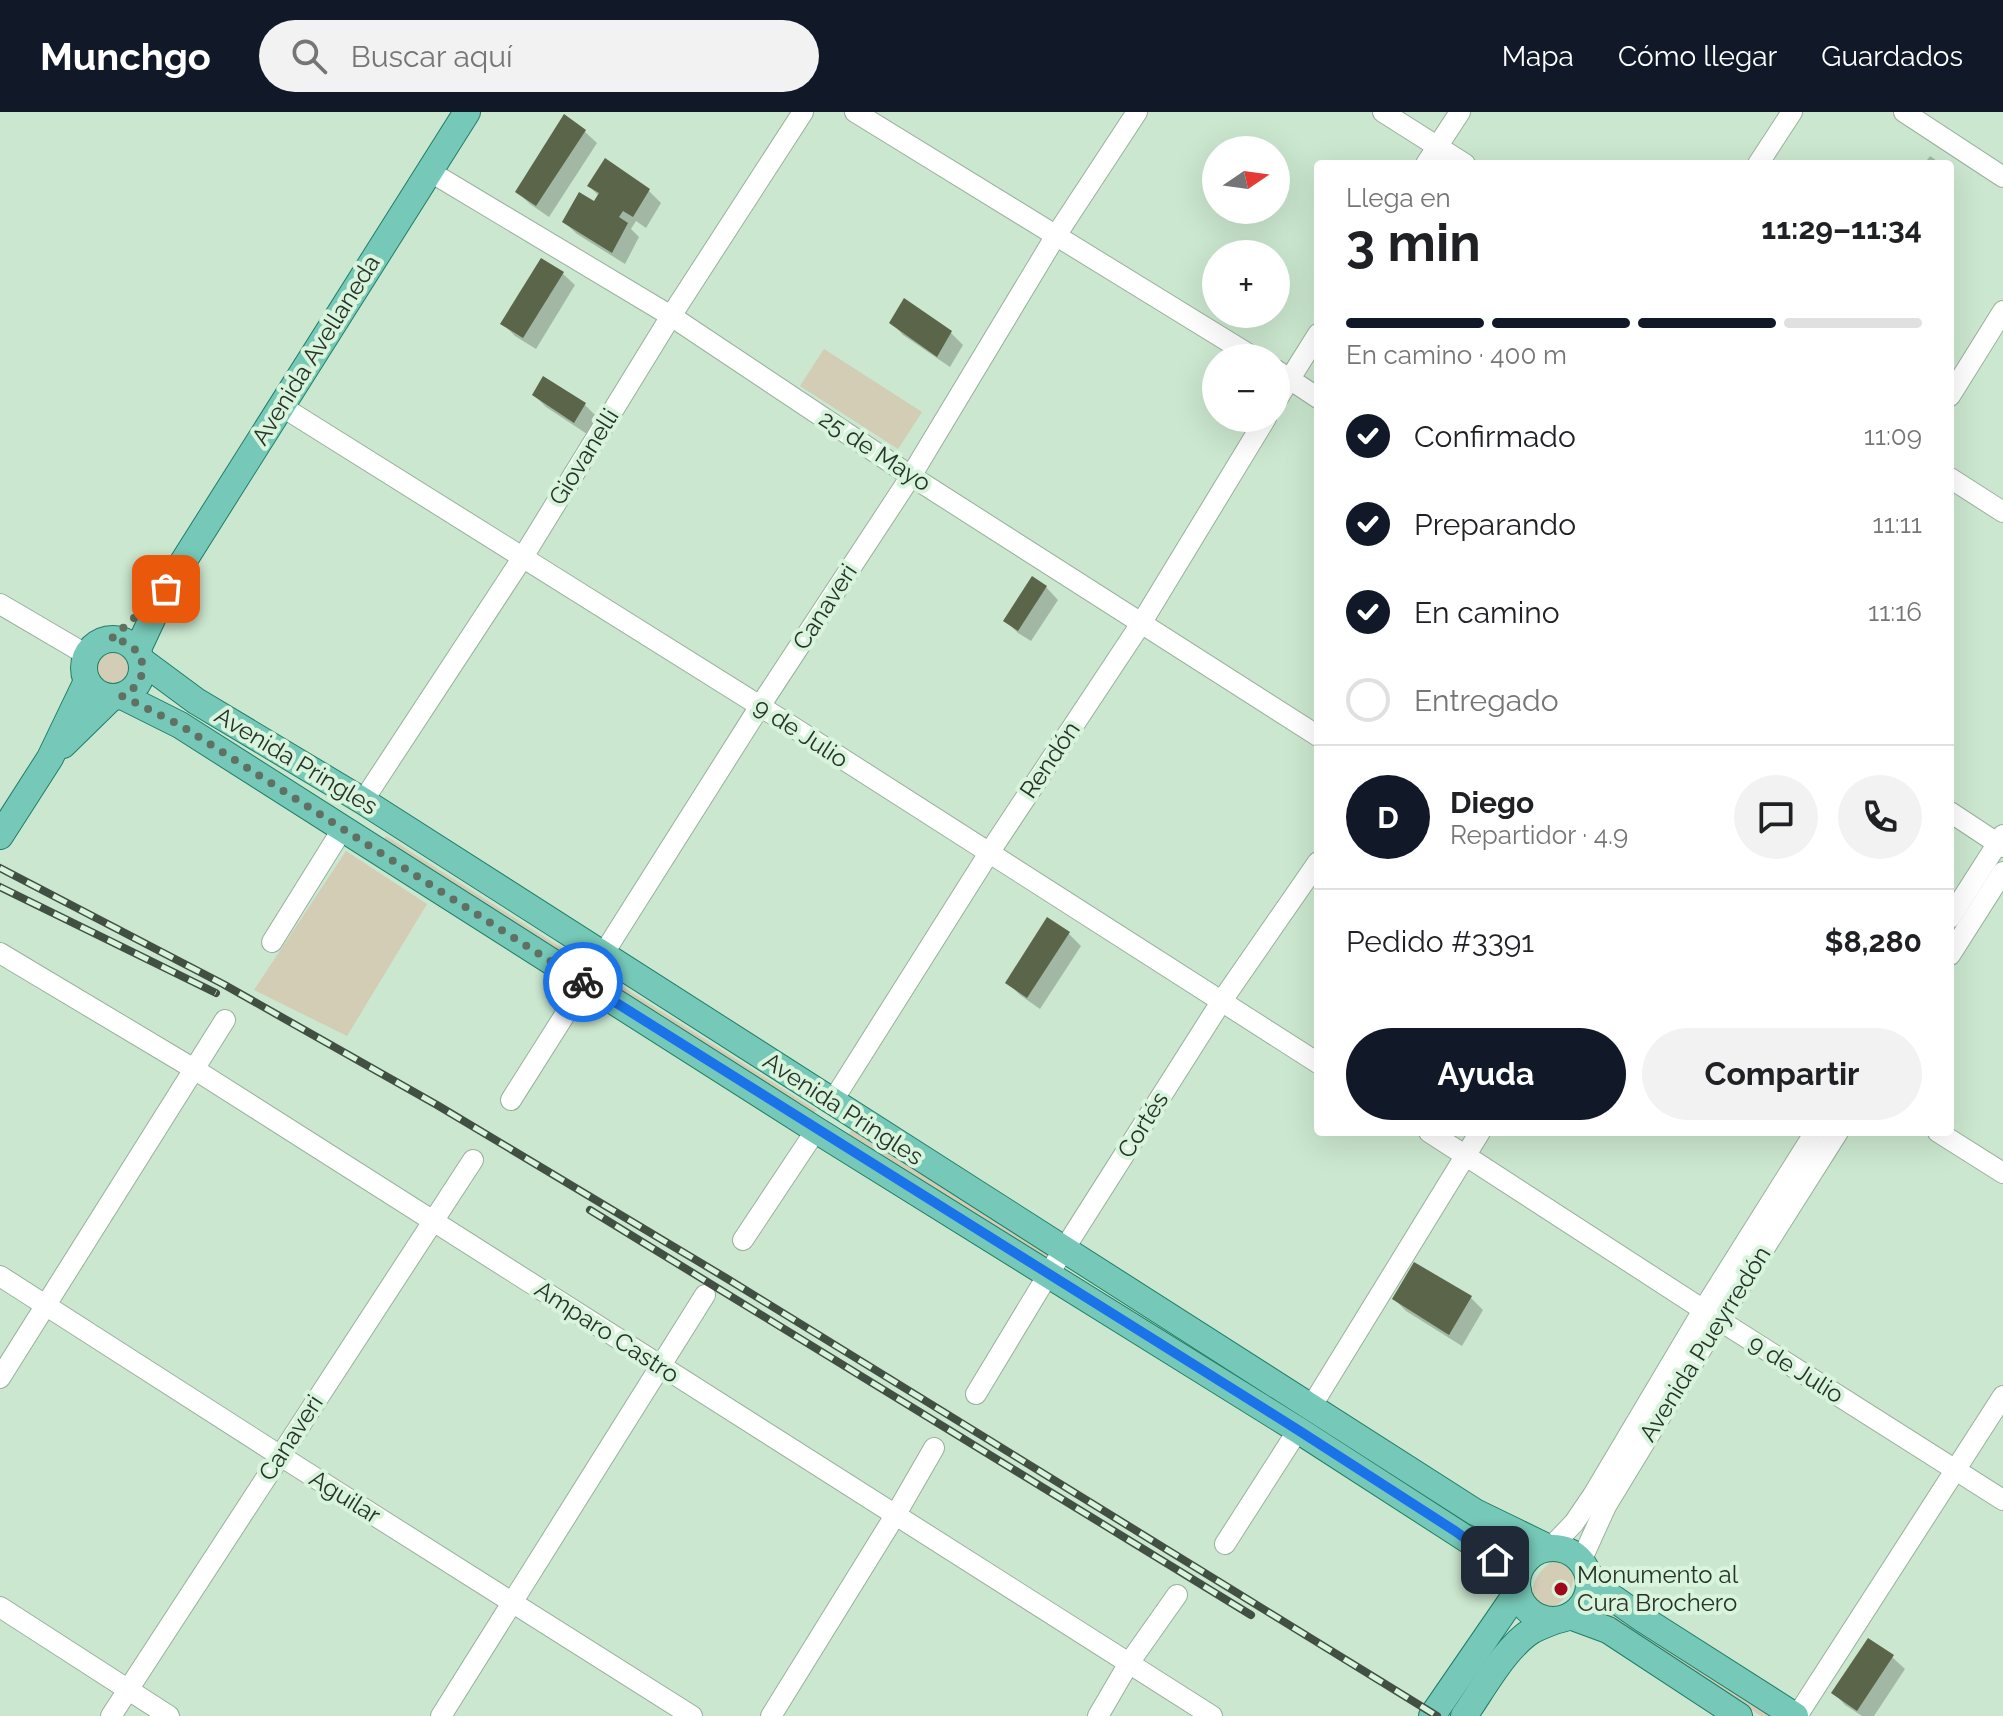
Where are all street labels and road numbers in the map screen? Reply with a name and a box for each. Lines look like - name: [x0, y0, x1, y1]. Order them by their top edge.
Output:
- street label: Avenida Avellaneda: [245, 249, 386, 450]
- street label: Giovanelli: [543, 403, 625, 510]
- street label: 25 de Mayo: [814, 404, 937, 497]
- street label: Canaveri: [786, 558, 863, 655]
- street label: 9 de Julio: [749, 691, 854, 774]
- street label: Avenida Pringles: [210, 701, 383, 821]
- street label: Rendón: [1013, 716, 1086, 804]
- street label: Avenida Pringles: [758, 1046, 929, 1171]
- street label: Cortés: [1111, 1086, 1174, 1163]
- street label: Avenida Pueyrredón: [1633, 1241, 1776, 1447]
- street label: Amparo Castro: [530, 1274, 685, 1389]
- street label: 9 de Julio: [1743, 1328, 1849, 1409]
- street label: Canaveri: [252, 1389, 329, 1486]
- street label: Aguilar: [304, 1464, 387, 1530]

